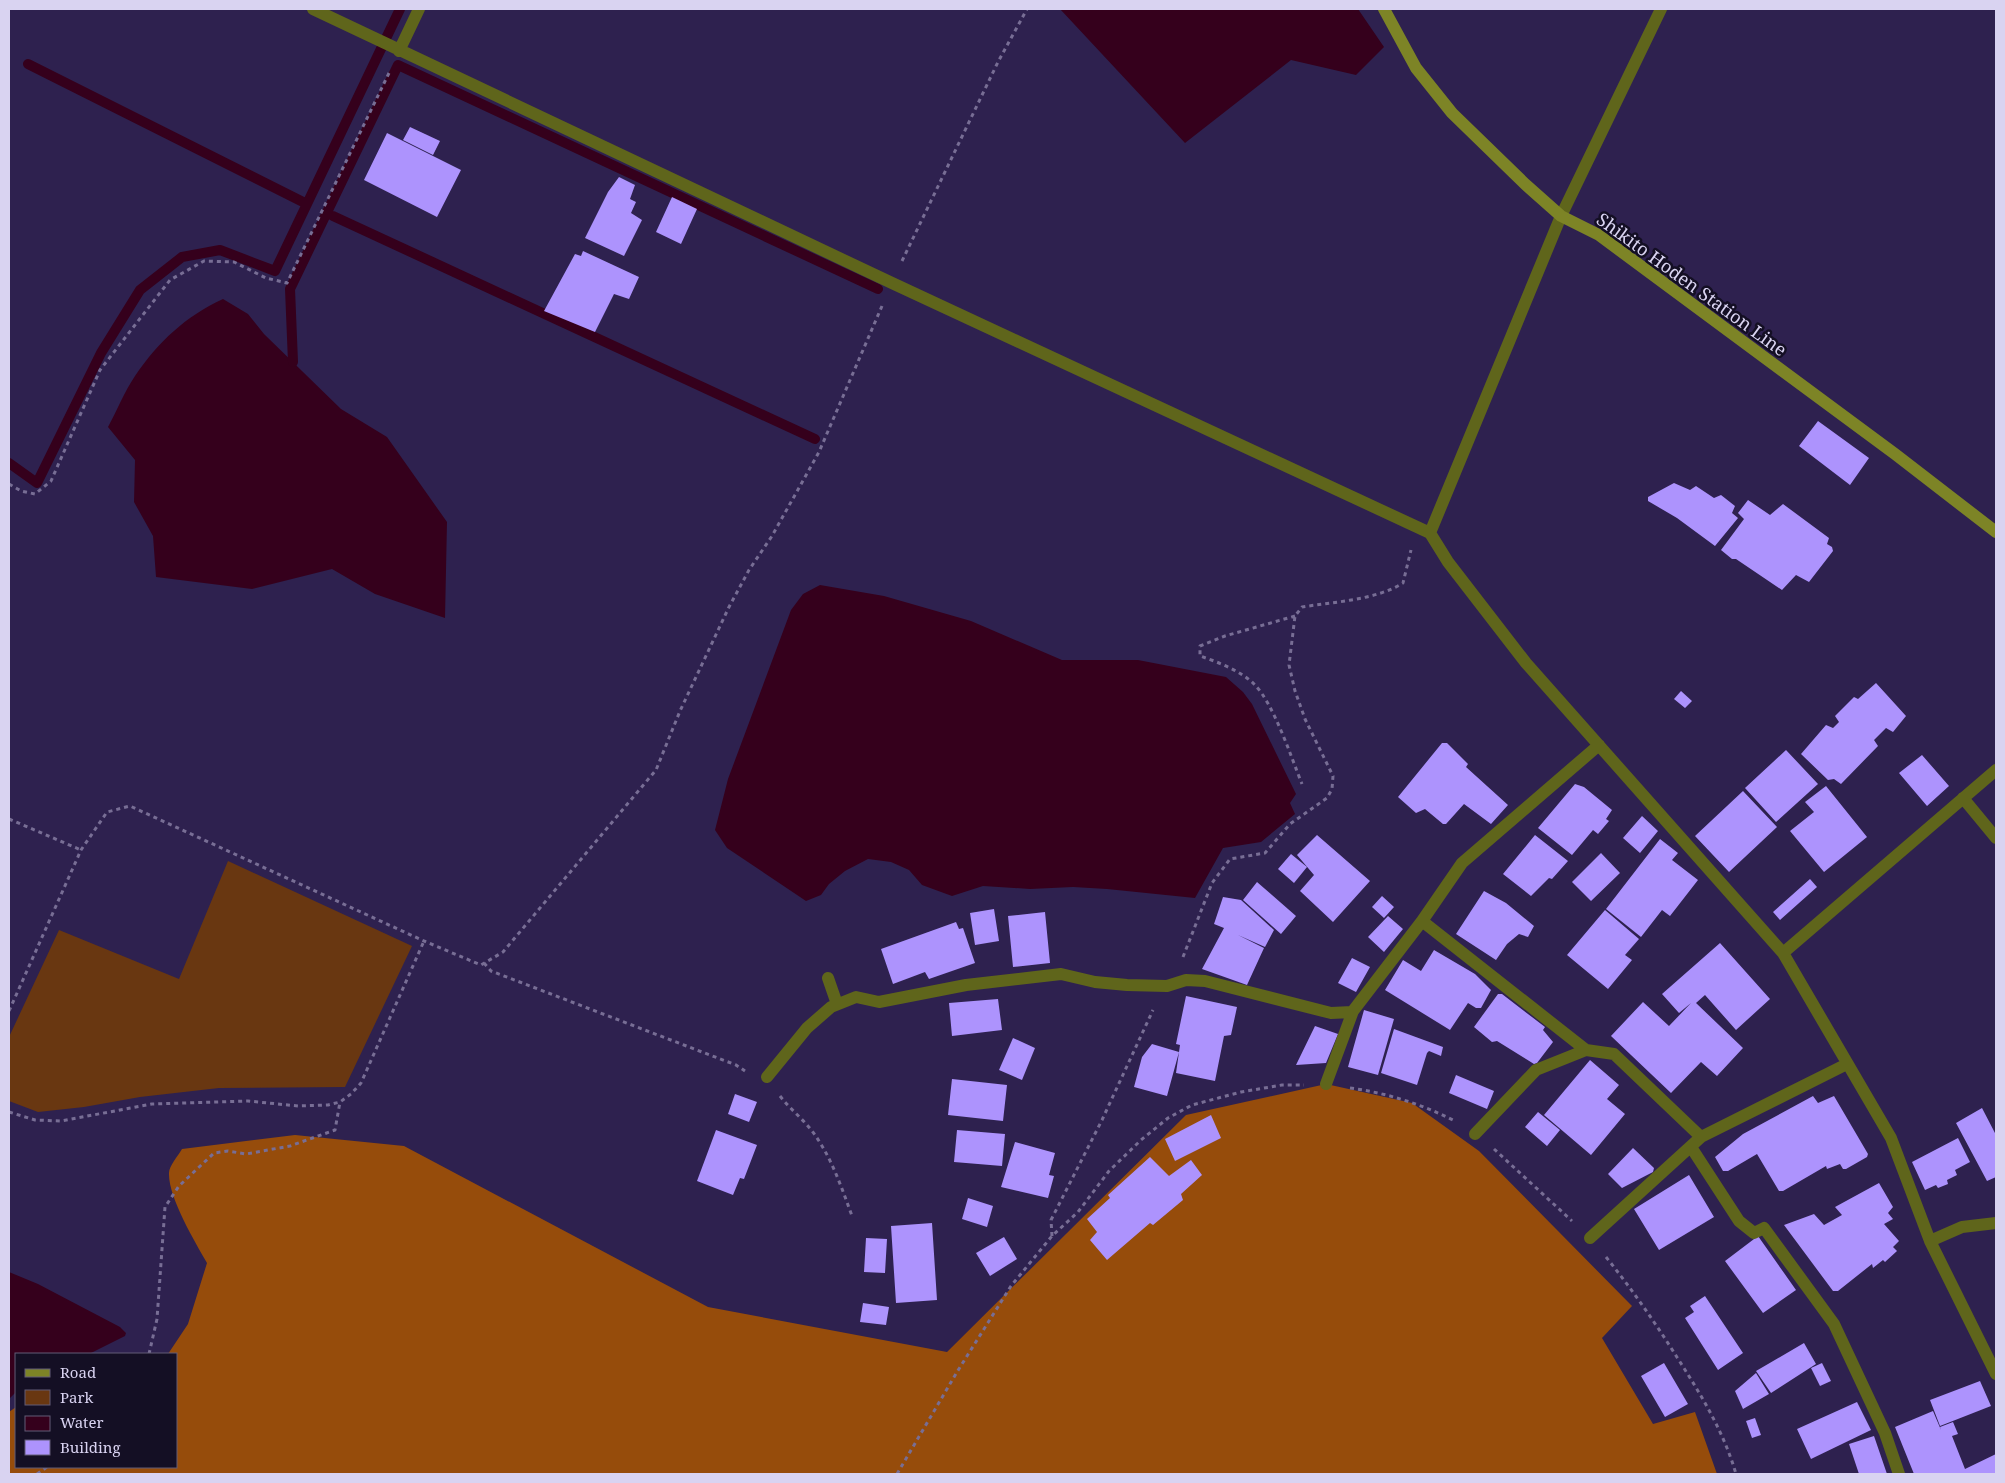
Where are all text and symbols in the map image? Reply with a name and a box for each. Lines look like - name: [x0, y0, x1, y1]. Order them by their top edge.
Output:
- street label: Shikito Hoden Station Line: [1592, 207, 1792, 361]
- legend: [15, 1353, 178, 1468]
- text: Road: [60, 1362, 96, 1382]
- text: Park: [60, 1387, 94, 1407]
- text: Water: [60, 1412, 103, 1432]
- text: Building: [60, 1437, 121, 1457]

